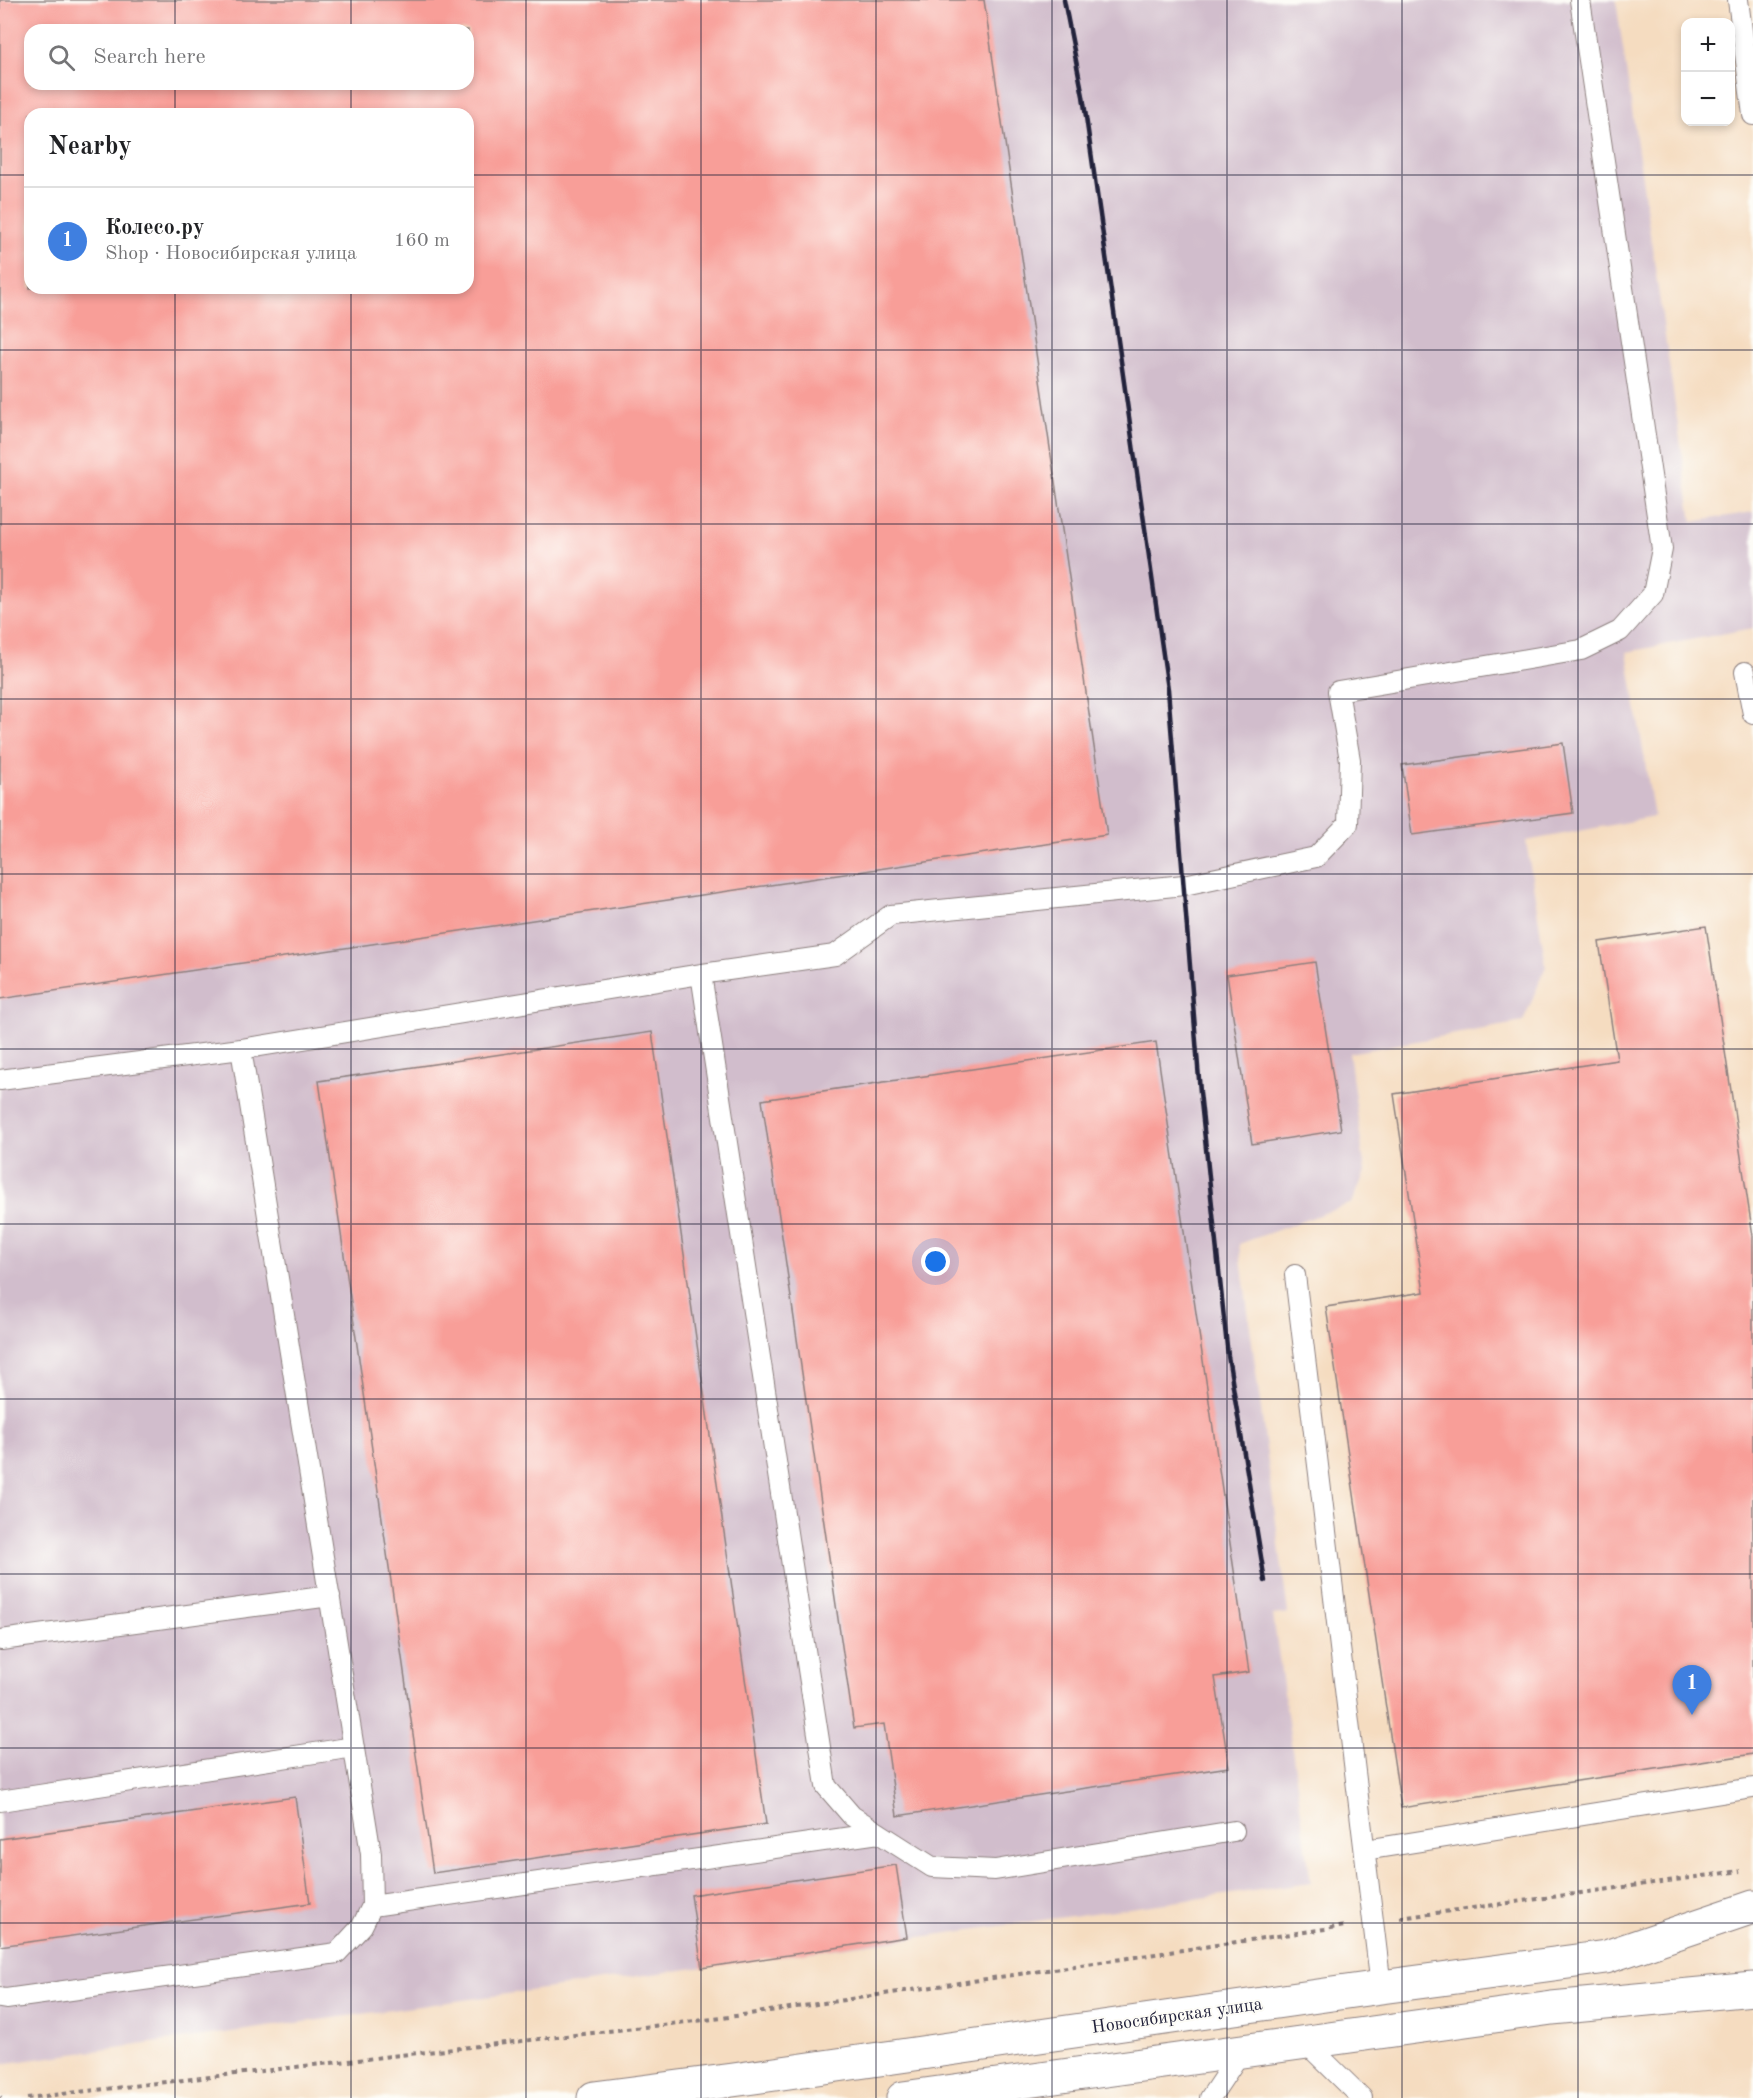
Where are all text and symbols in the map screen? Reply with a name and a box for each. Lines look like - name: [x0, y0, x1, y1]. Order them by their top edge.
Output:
- map controls: [1681, 18, 1735, 126]
- button: +: [1681, 18, 1735, 72]
- search box: [24, 24, 474, 90]
- icon: search: [45, 41, 78, 74]
- text: Search here: [93, 46, 206, 68]
- button: −: [1681, 72, 1735, 126]
- text: Nearby: [48, 134, 132, 160]
- text: Колесо.ру: [105, 217, 205, 239]
- text: 1: [62, 231, 73, 251]
- text: 160 m: [394, 231, 450, 251]
- text: Shop · Новосибирская улица: [105, 244, 357, 264]
- your location: [921, 1247, 950, 1276]
- pin: 1: [1672, 1666, 1712, 1715]
- street label: Новосибирская улица: [1090, 1995, 1264, 2037]

